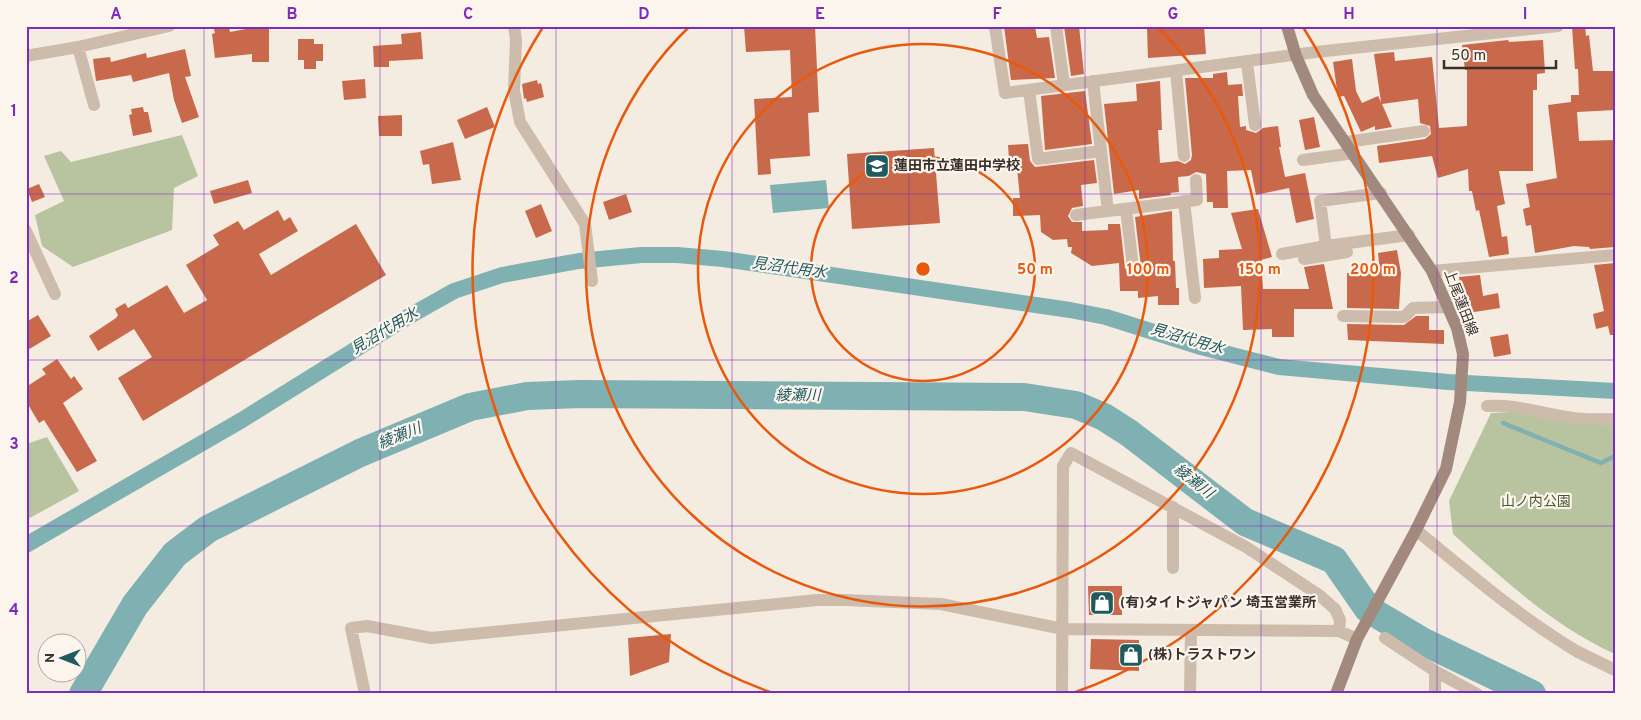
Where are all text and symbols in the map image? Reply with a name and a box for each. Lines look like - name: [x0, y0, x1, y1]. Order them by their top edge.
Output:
- text: A: [110, 5, 122, 25]
- text: B: [286, 5, 298, 25]
- text: C: [463, 5, 473, 25]
- text: D: [638, 5, 650, 25]
- text: E: [815, 5, 825, 25]
- text: F: [992, 5, 1002, 25]
- text: G: [1168, 5, 1178, 25]
- text: H: [1343, 5, 1355, 25]
- text: I: [1523, 5, 1527, 25]
- scale bar: [1444, 38, 1556, 70]
- text: 50 m: [1451, 47, 1486, 66]
- text: 1: [11, 102, 17, 122]
- school or university icon: 蓮田市立蓮田中学校: [864, 153, 890, 179]
- place label: 蓮田市立蓮田中学校: [894, 158, 1020, 175]
- water label: 見沼代用水: [751, 254, 829, 284]
- centre of rings: [914, 260, 932, 278]
- text: 50 m: [1017, 261, 1053, 280]
- text: 100 m: [1127, 261, 1169, 280]
- text: 150 m: [1239, 261, 1281, 280]
- text: 200 m: [1350, 261, 1396, 280]
- street label: 上尾蓮田線: [1440, 267, 1480, 339]
- text: 2: [9, 269, 19, 289]
- water label: 見沼代用水: [348, 304, 424, 359]
- water label: 見沼代用水: [1148, 321, 1228, 360]
- water label: 綾瀬川: [775, 387, 822, 406]
- water label: 綾瀬川: [376, 419, 426, 454]
- text: 3: [9, 435, 19, 455]
- water label: 綾瀬川: [1169, 461, 1218, 505]
- park label: 山ノ内公園: [1501, 494, 1571, 511]
- shop icon: (有)タイトジャパン 埼玉営業所: [1089, 590, 1115, 616]
- place label: (有)タイトジャパン 埼玉営業所: [1120, 595, 1316, 612]
- text: 4: [9, 601, 19, 621]
- north arrow: [38, 632, 88, 682]
- shop icon: (株)トラストワン: [1118, 642, 1144, 668]
- place label: (株)トラストワン: [1148, 647, 1256, 664]
- text: N: [42, 653, 59, 663]

